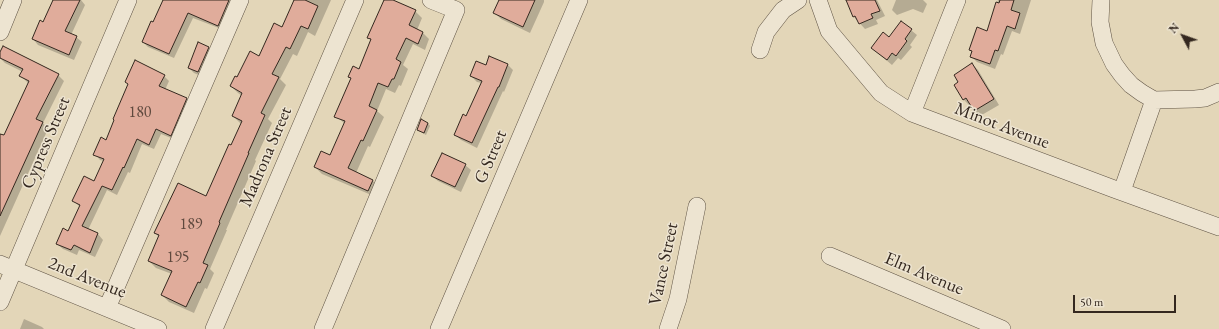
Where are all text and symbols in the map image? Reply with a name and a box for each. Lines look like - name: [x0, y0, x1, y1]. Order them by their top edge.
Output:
- north arrow: [1163, 16, 1203, 56]
- text: N: [1166, 20, 1182, 36]
- street label: Cypress Street: [17, 94, 75, 192]
- street label: Minot Avenue: [951, 98, 1053, 154]
- house number: 180: [128, 103, 152, 123]
- street label: Madrona Street: [235, 104, 297, 210]
- street label: G Street: [470, 127, 512, 187]
- house number: 189: [179, 215, 203, 235]
- street label: Vance Street: [645, 221, 683, 307]
- house number: 195: [166, 248, 190, 268]
- street label: Elm Avenue: [881, 248, 967, 300]
- street label: 2nd Avenue: [45, 253, 129, 303]
- scale bar: [1075, 287, 1178, 313]
- text: 50 m: [1080, 294, 1103, 310]

